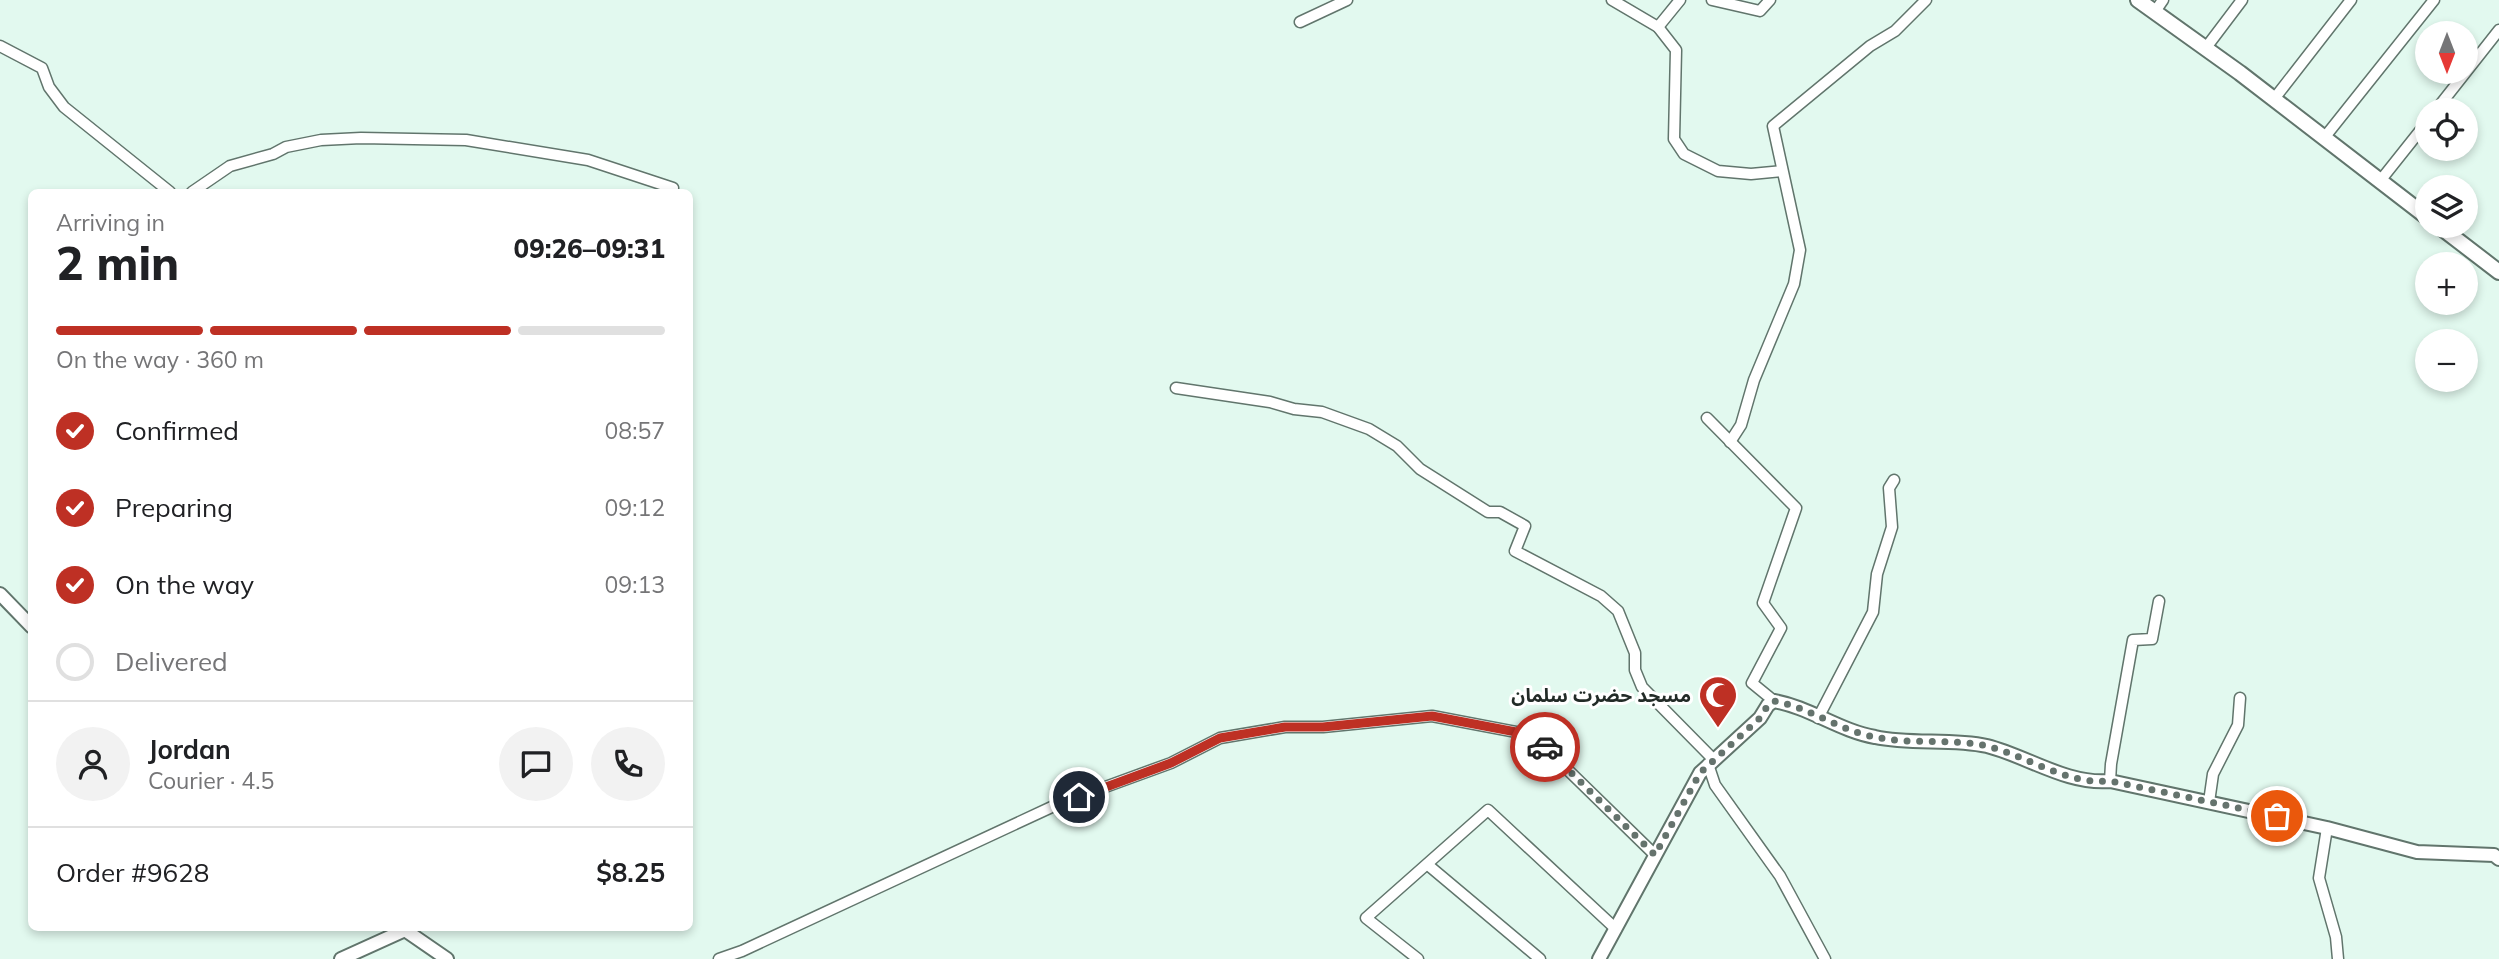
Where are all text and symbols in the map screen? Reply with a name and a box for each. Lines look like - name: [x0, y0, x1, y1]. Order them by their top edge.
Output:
- north arrow: [2415, 21, 2478, 84]
- map controls: [2415, 21, 2478, 392]
- button: locate: [2415, 98, 2478, 161]
- button: layers: [2415, 175, 2478, 238]
- text: Arriving in: [56, 208, 165, 237]
- text: 09:26–09:31: [514, 232, 665, 265]
- text: 2 min: [56, 234, 179, 292]
- button: +: [2415, 252, 2478, 315]
- button: −: [2415, 329, 2478, 392]
- text: On the way · 360 m: [56, 345, 264, 374]
- icon: check: [56, 412, 94, 450]
- text: Confirmed: [115, 414, 239, 447]
- text: 08:57: [605, 416, 665, 445]
- icon: check: [56, 489, 94, 527]
- text: Preparing: [115, 491, 233, 524]
- text: 09:12: [605, 493, 665, 522]
- icon: check: [56, 566, 94, 604]
- text: On the way: [115, 568, 254, 601]
- text: 09:13: [605, 570, 665, 599]
- text: Delivered: [115, 645, 228, 678]
- mosque icon: مسجد حضرت سلمان: [1697, 674, 1739, 729]
- place label: مسجد حضرت سلمان: [1511, 683, 1691, 707]
- courier: [1510, 712, 1580, 782]
- button: person: [56, 727, 130, 801]
- button: chat: [499, 727, 573, 801]
- button: phone: [591, 727, 665, 801]
- icon: car: [1526, 728, 1564, 766]
- text: Jordan: [148, 733, 231, 766]
- text: Courier · 4.5: [148, 766, 274, 795]
- pin: [1049, 767, 1109, 827]
- icon: home: [1060, 778, 1098, 816]
- pin: [2247, 786, 2307, 846]
- icon: bag: [2258, 797, 2296, 835]
- text: Order #9628: [56, 856, 209, 889]
- text: $8.25: [596, 856, 665, 889]

